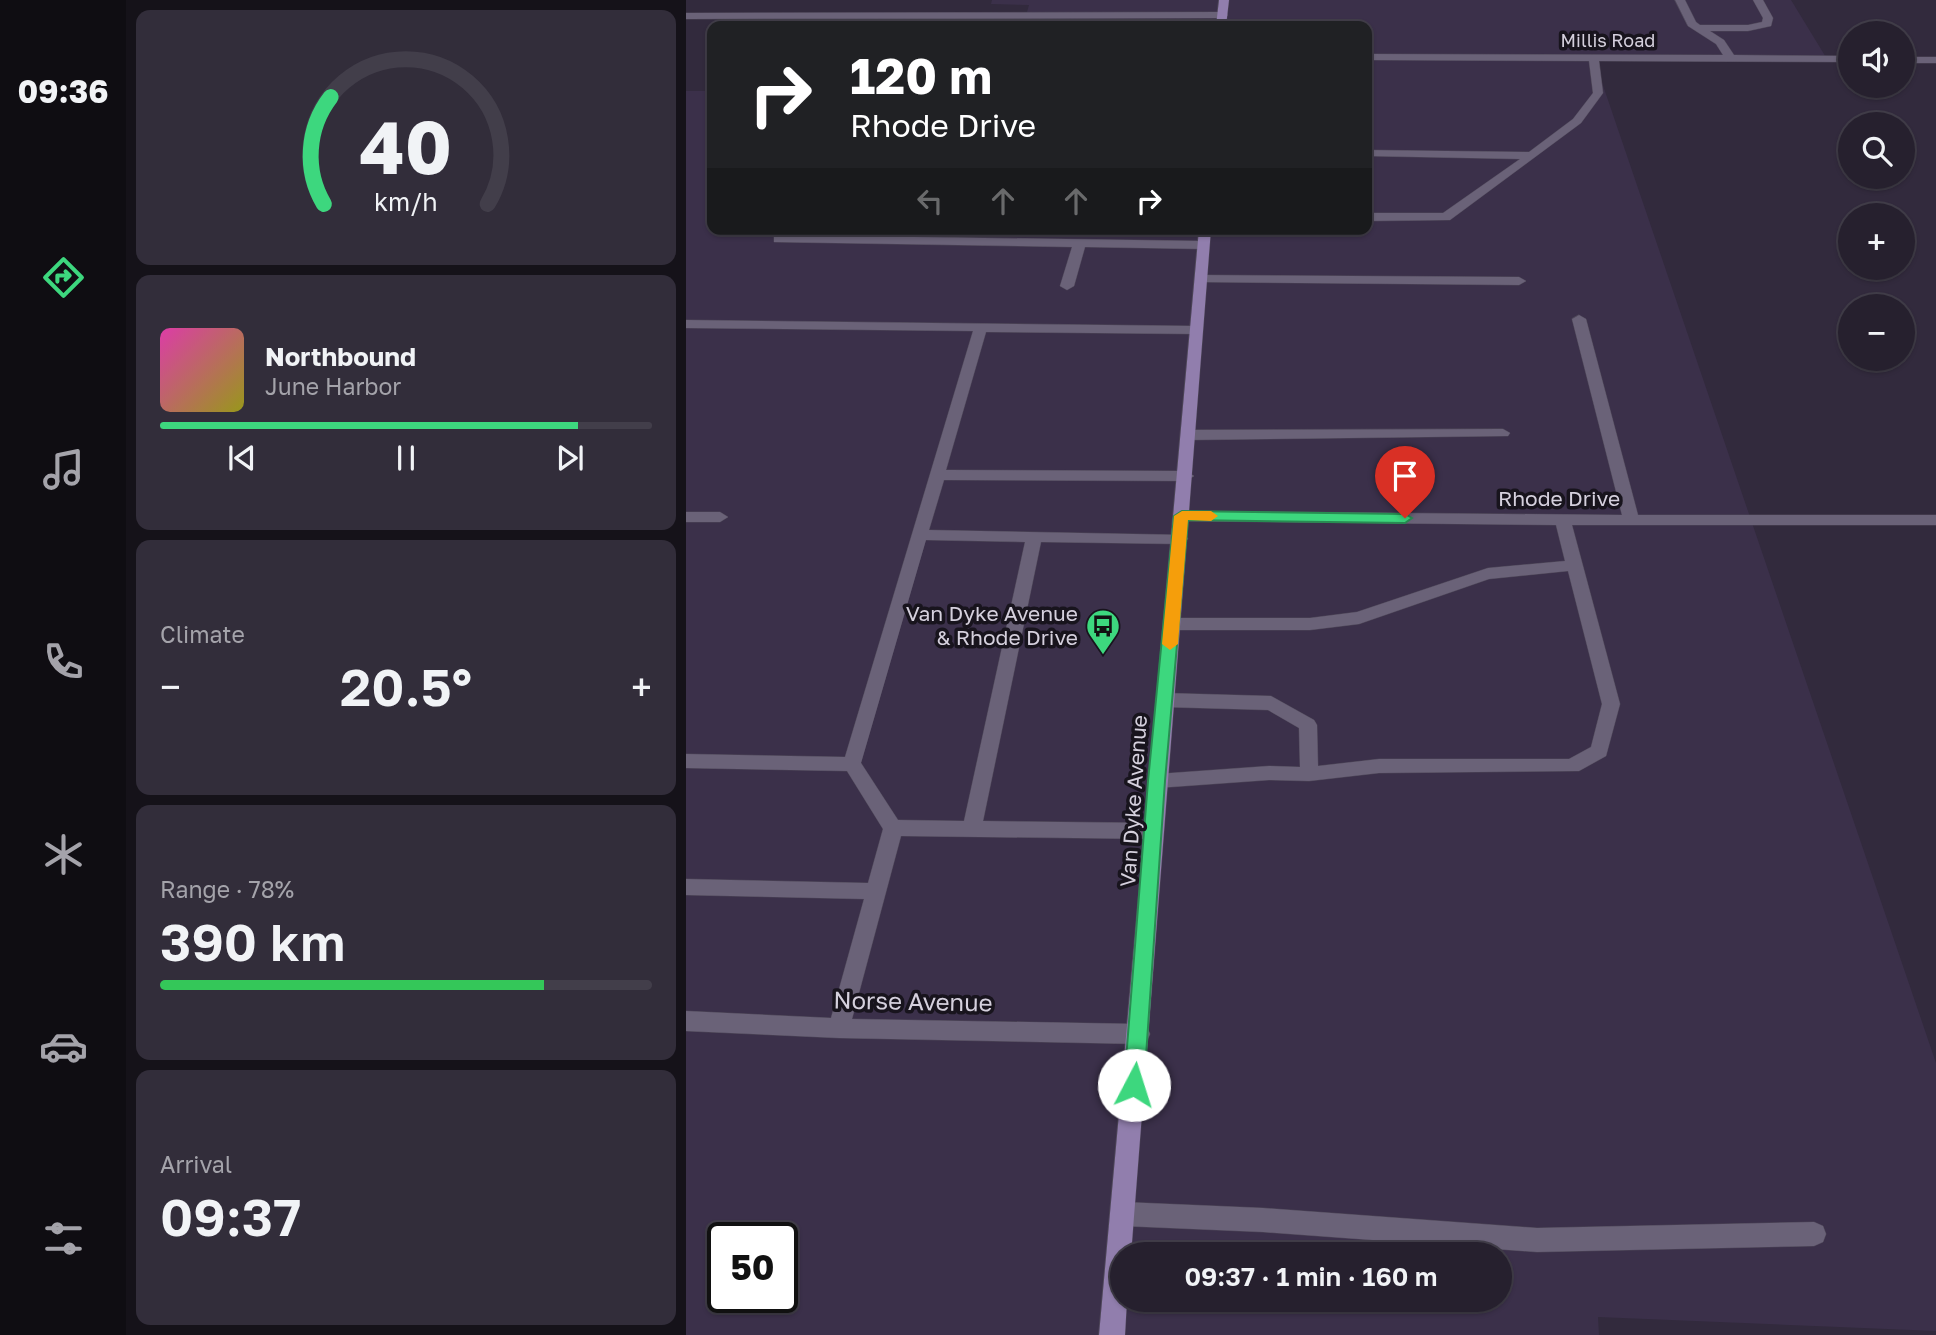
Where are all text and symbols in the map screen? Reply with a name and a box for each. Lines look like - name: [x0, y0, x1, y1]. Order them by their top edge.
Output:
- map controls: [1838, 21, 1915, 371]
- button: sound: [1838, 21, 1915, 98]
- street label: Millis Road: [1561, 29, 1655, 51]
- text: 120 m: [850, 46, 992, 105]
- icon: right: [735, 49, 826, 140]
- text: 09:36: [17, 72, 109, 110]
- text: 40: [360, 103, 452, 190]
- text: Rhode Drive: [850, 106, 1036, 144]
- button: search: [1838, 112, 1915, 189]
- icon: left: [911, 182, 949, 220]
- icon: ahead: [984, 182, 1022, 220]
- icon: ahead: [1057, 182, 1095, 220]
- icon: right: [1130, 182, 1168, 220]
- text: km/h: [374, 185, 438, 216]
- button: +: [1838, 203, 1915, 280]
- icon: directions: [39, 253, 88, 302]
- button: −: [1838, 294, 1915, 371]
- text: Northbound: [265, 341, 416, 372]
- text: June Harbor: [265, 372, 401, 400]
- icon: previous: [223, 439, 261, 477]
- icon: pause: [387, 439, 425, 477]
- icon: next: [551, 439, 589, 477]
- icon: music: [39, 445, 88, 494]
- pin: [1375, 446, 1435, 518]
- icon: arrive: [1386, 457, 1424, 495]
- street label: Rhode Drive: [1498, 485, 1620, 511]
- place label: Van Dyke Avenue & Rhode Drive: [906, 600, 1078, 650]
- bus stop icon: Van Dyke Avenue & Rhode Drive: [1084, 607, 1122, 656]
- text: Climate: [160, 620, 245, 648]
- icon: phone: [39, 637, 88, 686]
- text: 20.5°: [340, 655, 472, 717]
- text: −: [160, 664, 181, 709]
- text: +: [631, 664, 652, 709]
- street label: Van Dyke Avenue: [1114, 714, 1152, 888]
- icon: climate: [39, 830, 88, 879]
- text: Range · 78%: [160, 875, 294, 903]
- text: 390 km: [160, 910, 345, 972]
- street label: Norse Avenue: [833, 985, 993, 1016]
- icon: car: [39, 1022, 88, 1071]
- position arrow: [1097, 1048, 1171, 1122]
- text: Arrival: [160, 1150, 232, 1178]
- text: 09:37: [160, 1185, 301, 1247]
- icon: filters: [39, 1214, 88, 1263]
- speed limit sign: 50: [707, 1222, 798, 1313]
- text: 09:37 · 1 min · 160 m: [1184, 1261, 1438, 1292]

